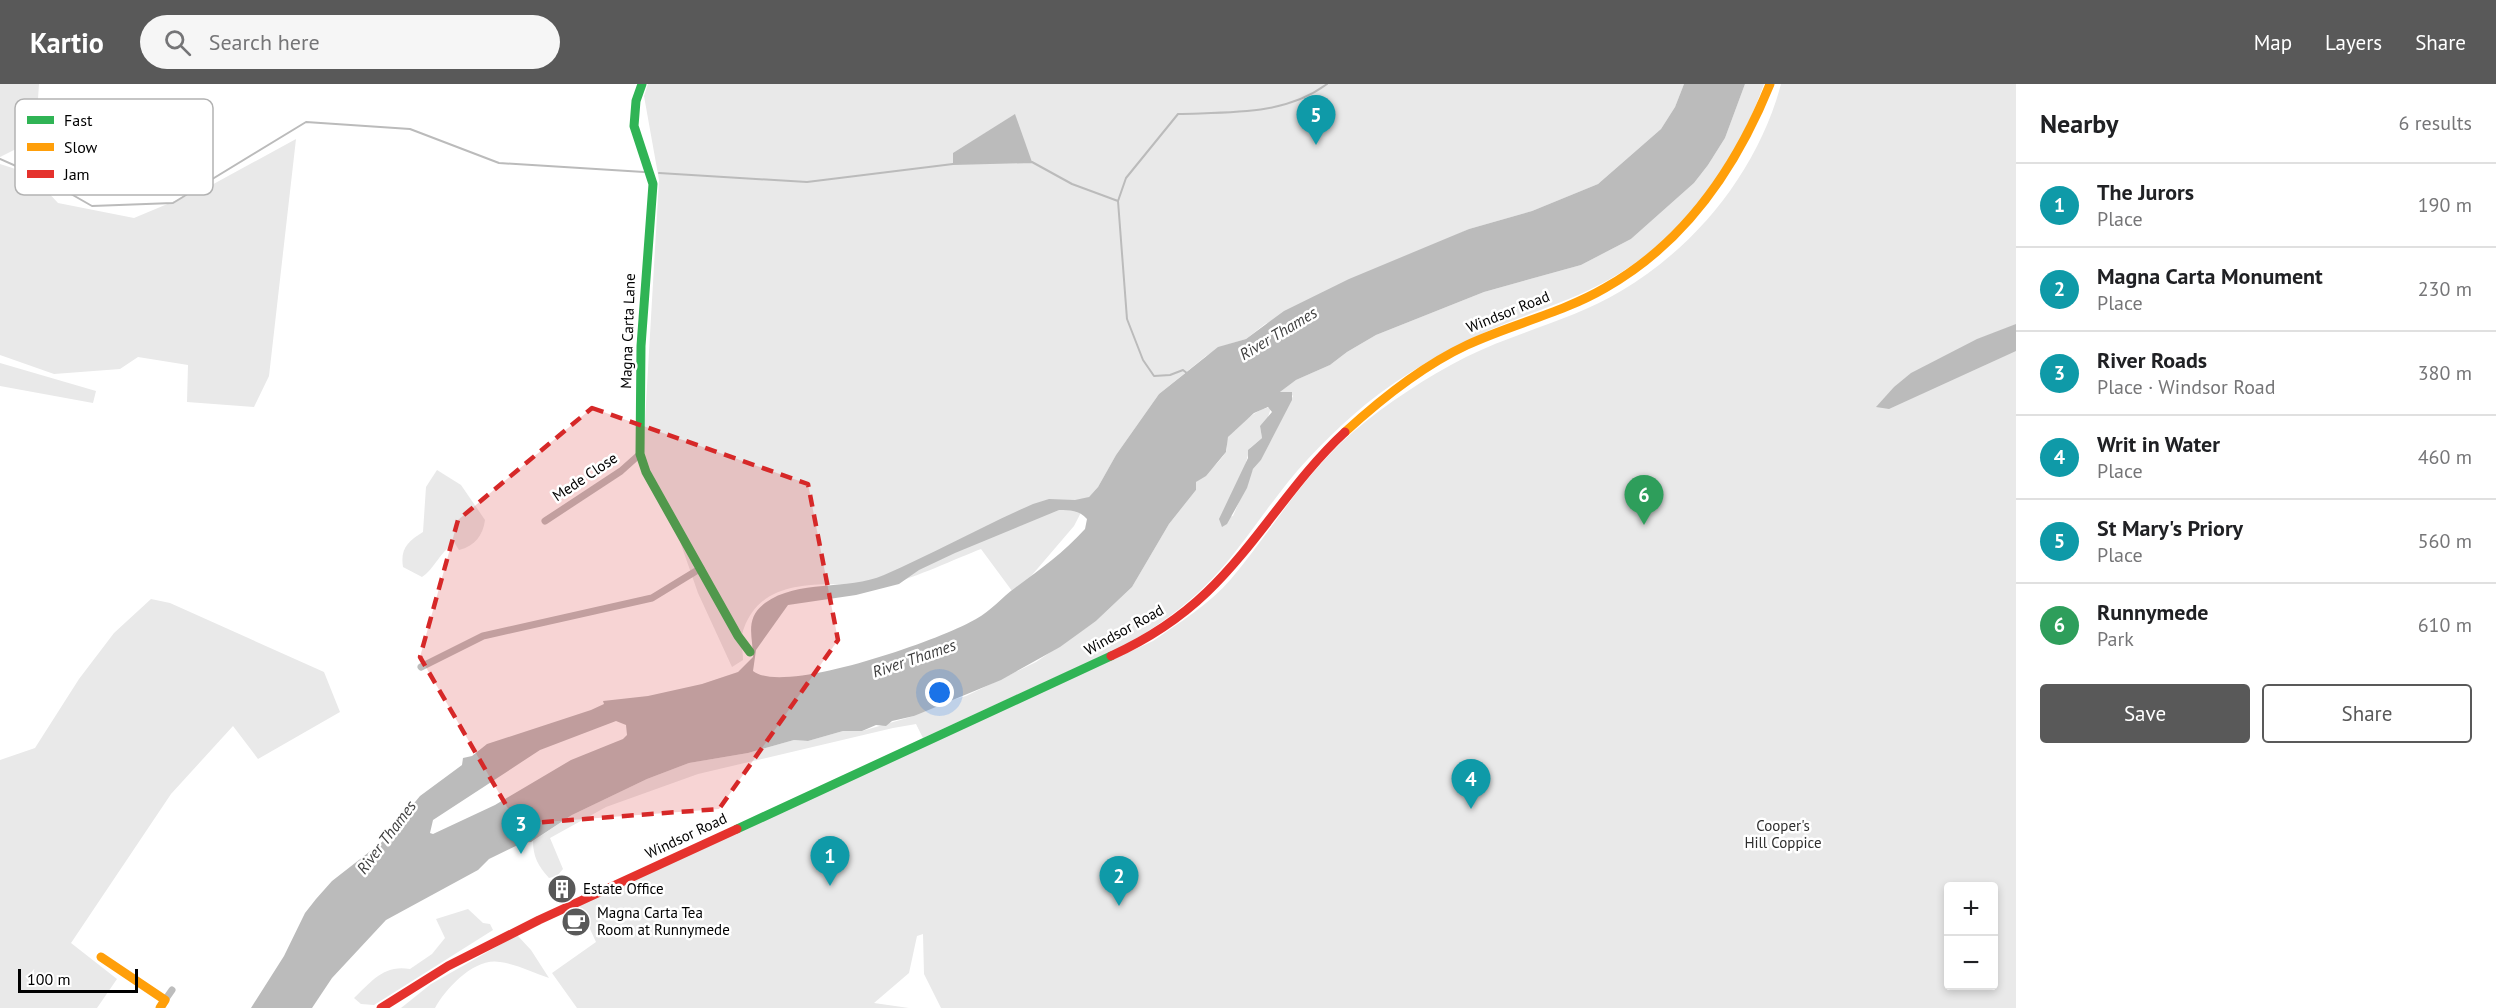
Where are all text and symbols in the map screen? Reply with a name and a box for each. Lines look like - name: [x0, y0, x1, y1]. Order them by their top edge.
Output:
- search box: [140, 15, 560, 69]
- text: Kartio: [30, 24, 104, 61]
- icon: search: [161, 26, 194, 59]
- text: Search here: [209, 28, 320, 56]
- text: Map: [2254, 29, 2292, 56]
- text: Layers: [2325, 29, 2382, 56]
- text: Share: [2415, 29, 2466, 56]
- pin: 5: [1296, 95, 1336, 145]
- legend: [15, 99, 213, 195]
- text: Nearby: [2040, 107, 2118, 140]
- text: Fast: [64, 110, 93, 130]
- text: 6 results: [2399, 110, 2472, 136]
- text: Slow: [64, 137, 98, 157]
- text: Jam: [63, 164, 90, 184]
- text: The Jurors: [2097, 178, 2194, 206]
- text: 1: [2054, 192, 2065, 218]
- text: 190 m: [2418, 192, 2472, 218]
- text: Place: [2097, 206, 2143, 232]
- text: Magna Carta Monument: [2097, 262, 2323, 290]
- street label: Magna Carta Lane: [616, 273, 639, 389]
- text: 2: [2054, 276, 2065, 302]
- text: 230 m: [2418, 276, 2472, 302]
- street label: Windsor Road: [1463, 286, 1552, 337]
- text: Place: [2097, 290, 2143, 316]
- water label: River Thames: [1236, 302, 1321, 364]
- text: River Roads: [2097, 346, 2207, 374]
- text: 3: [2054, 360, 2065, 386]
- text: 380 m: [2418, 360, 2472, 386]
- text: Place · Windsor Road: [2097, 374, 2276, 400]
- text: Writ in Water: [2097, 430, 2220, 458]
- text: 4: [2054, 444, 2065, 470]
- text: 460 m: [2418, 444, 2472, 470]
- street label: Mede Close: [549, 448, 621, 505]
- text: Place: [2097, 458, 2143, 484]
- pin: 6: [1624, 476, 1664, 525]
- text: St Mary's Priory: [2097, 514, 2243, 542]
- text: 5: [2054, 528, 2065, 554]
- text: 560 m: [2418, 528, 2472, 554]
- text: Place: [2097, 542, 2143, 568]
- text: Runnymede: [2097, 598, 2209, 626]
- street label: Windsor Road: [1081, 600, 1167, 659]
- text: 6: [2054, 612, 2065, 638]
- text: 610 m: [2418, 612, 2472, 638]
- text: Park: [2097, 626, 2134, 652]
- water label: River Thames: [870, 634, 959, 682]
- your location: [925, 678, 954, 707]
- button: Save: [2040, 684, 2250, 743]
- button: Share: [2262, 684, 2472, 743]
- pin: 4: [1452, 760, 1490, 809]
- water label: River Thames: [352, 796, 421, 878]
- pin: 3: [502, 804, 540, 854]
- street label: Windsor Road: [642, 808, 730, 863]
- park label: Cooper's Hill Coppice: [1744, 816, 1822, 852]
- pin: 1: [810, 836, 850, 886]
- pin: 2: [1100, 856, 1138, 906]
- building icon: Estate Office: [546, 873, 578, 905]
- place label: Estate Office: [583, 879, 664, 898]
- map controls: [1944, 882, 1998, 990]
- button: +: [1944, 882, 1998, 936]
- place label: Magna Carta Tea Room at Runnymede: [597, 903, 730, 939]
- cafe icon: Magna Carta Tea Room at Runnymede: [560, 906, 592, 938]
- button: −: [1944, 936, 1998, 990]
- scale bar: [18, 966, 138, 994]
- text: 100 m: [27, 969, 70, 989]

